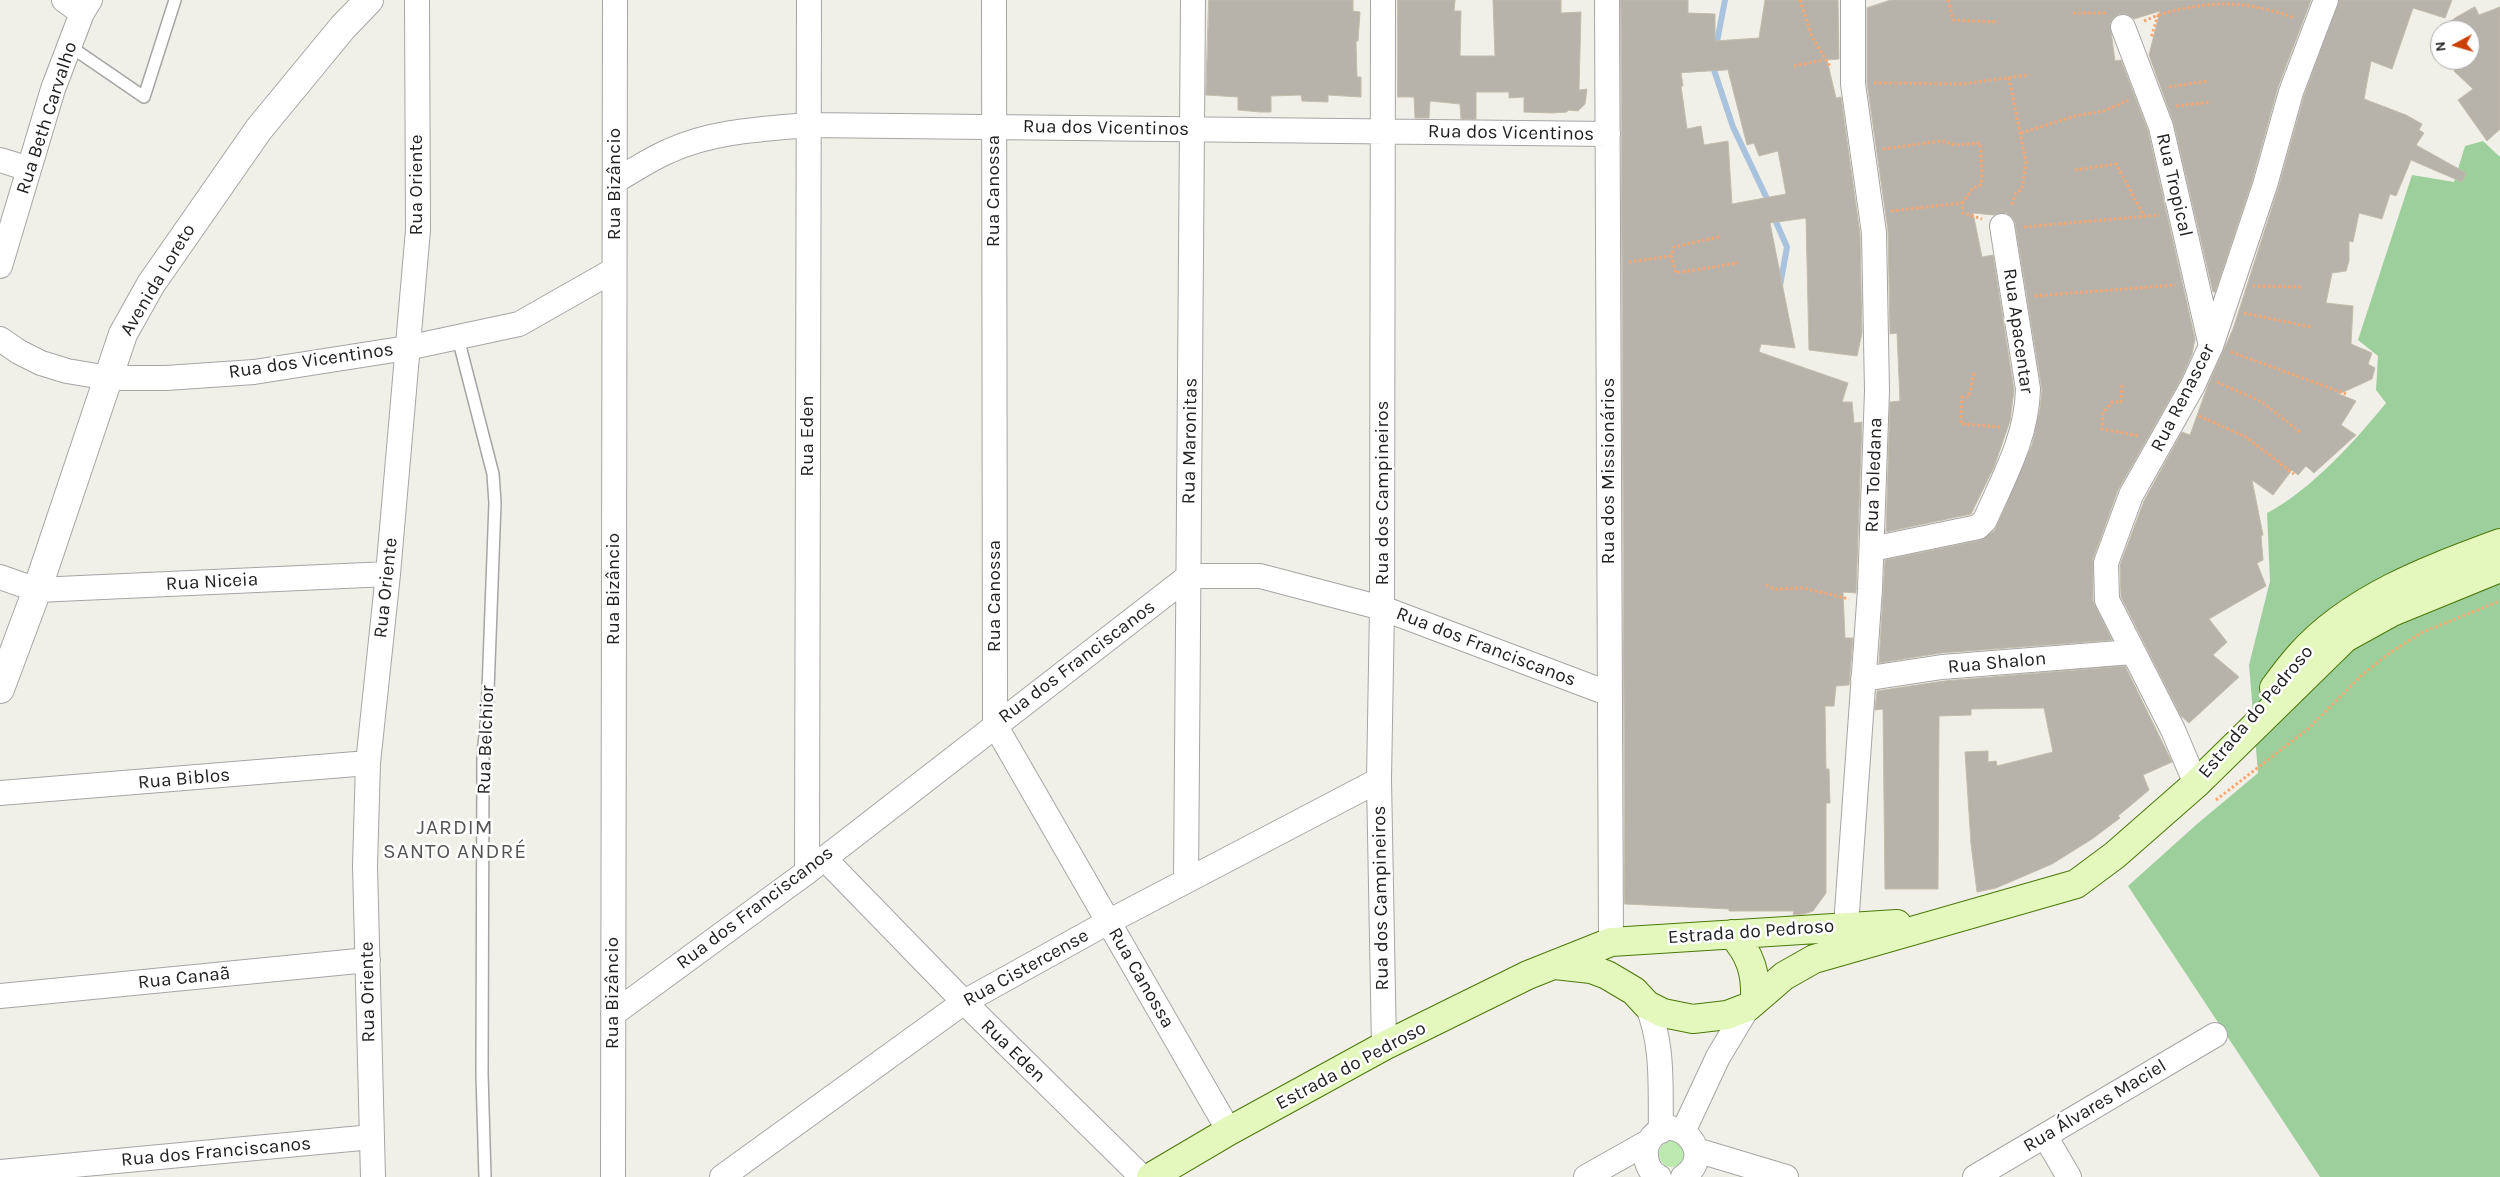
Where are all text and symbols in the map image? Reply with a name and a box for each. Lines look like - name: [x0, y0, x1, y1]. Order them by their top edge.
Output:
- north arrow: [2430, 20, 2480, 70]
- street label: Rua Beth Carvalho: [12, 39, 82, 197]
- text: N: [2432, 41, 2450, 52]
- street label: Rua dos Vicentinos: [1023, 115, 1189, 141]
- street label: Rua dos Vicentinos: [1428, 120, 1594, 146]
- street label: Rua Bizâncio: [604, 128, 626, 240]
- street label: Rua Tropical: [2151, 131, 2197, 239]
- street label: Rua Oriente: [406, 134, 428, 236]
- street label: Rua Canossa: [983, 135, 1005, 247]
- street label: Avenida Loreto: [116, 220, 200, 340]
- street label: Rua Apacentar: [1998, 267, 2038, 395]
- street label: Rua dos Vicentinos: [227, 338, 395, 384]
- street label: Rua Renascer: [2146, 340, 2220, 456]
- street label: Rua Maronitas: [1177, 377, 1203, 505]
- street label: Rua dos Missionários: [1598, 378, 1620, 564]
- street label: Rua Eden: [797, 395, 819, 477]
- street label: Rua dos Campineiros: [1372, 400, 1394, 586]
- street label: Rua Toledana: [1861, 417, 1887, 533]
- street label: Rua Bizâncio: [603, 533, 625, 645]
- street label: Rua Oriente: [369, 537, 403, 639]
- street label: Rua Canossa: [984, 540, 1006, 652]
- street label: Rua Niceia: [165, 568, 259, 596]
- street label: Rua dos Franciscanos: [994, 596, 1160, 728]
- street label: Rua dos Franciscanos: [1393, 602, 1579, 692]
- street label: Estrada do Pedroso: [2194, 641, 2318, 783]
- street label: Rua Shalon: [1947, 647, 2047, 679]
- street label: Rua Belchior: [473, 685, 499, 795]
- street label: Rua Biblos: [137, 764, 231, 794]
- street label: Rua dos Campineiros: [1368, 805, 1394, 991]
- district label: JARDIM SANTO ANDRÉ: [382, 815, 528, 865]
- street label: Rua dos Franciscanos: [672, 842, 838, 974]
- street label: Estrada do Pedroso: [1667, 915, 1835, 949]
- street label: Rua Cistercense: [959, 924, 1093, 1012]
- street label: Rua Canossa: [1103, 924, 1179, 1032]
- street label: Rua Bizâncio: [602, 937, 624, 1049]
- street label: Rua Oriente: [356, 941, 380, 1043]
- street label: Rua Canaã: [137, 962, 231, 994]
- street label: Rua Eden: [976, 1015, 1050, 1087]
- street label: Estrada do Pedroso: [1272, 1017, 1430, 1115]
- street label: Rua Álvares Maciel: [2019, 1054, 2171, 1158]
- street label: Rua dos Franciscanos: [120, 1132, 312, 1172]

